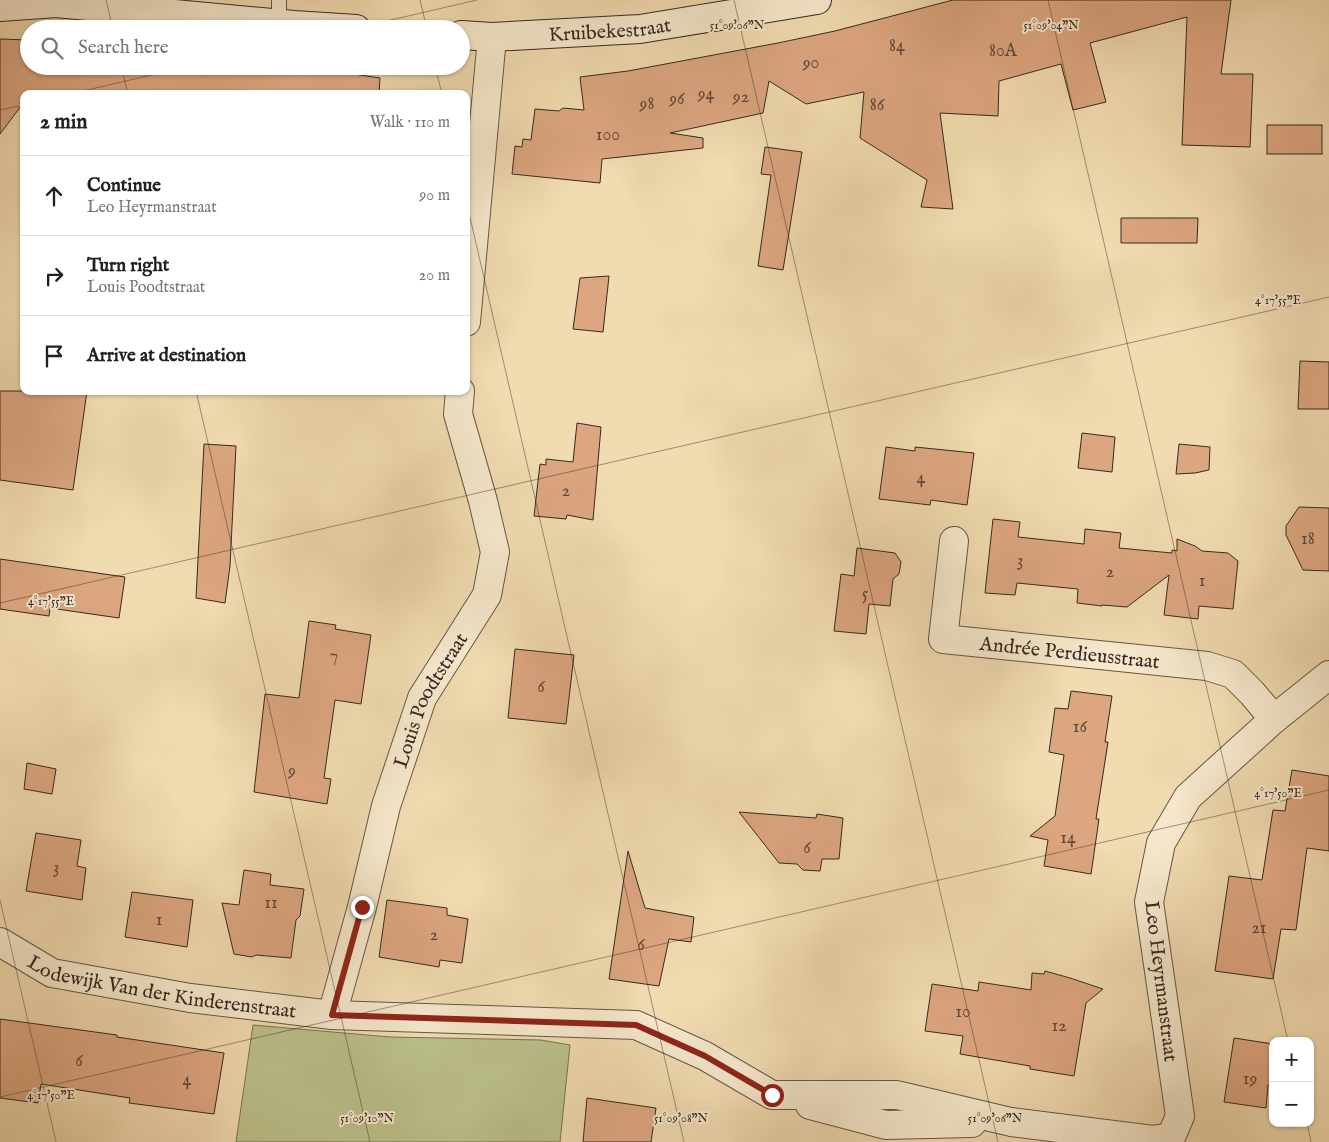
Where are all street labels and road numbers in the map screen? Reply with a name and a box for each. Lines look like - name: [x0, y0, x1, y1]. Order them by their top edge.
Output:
- street label: Kruibekestraat: [548, 13, 673, 48]
- street label: Louis Poodtstraat: [389, 628, 474, 771]
- street label: Andrée Perdieusstraat: [977, 632, 1161, 675]
- street label: Leo Heyrmanstraat: [1138, 899, 1183, 1063]
- street label: Lodewijk Van der Kinderenstraat: [22, 950, 298, 1025]

